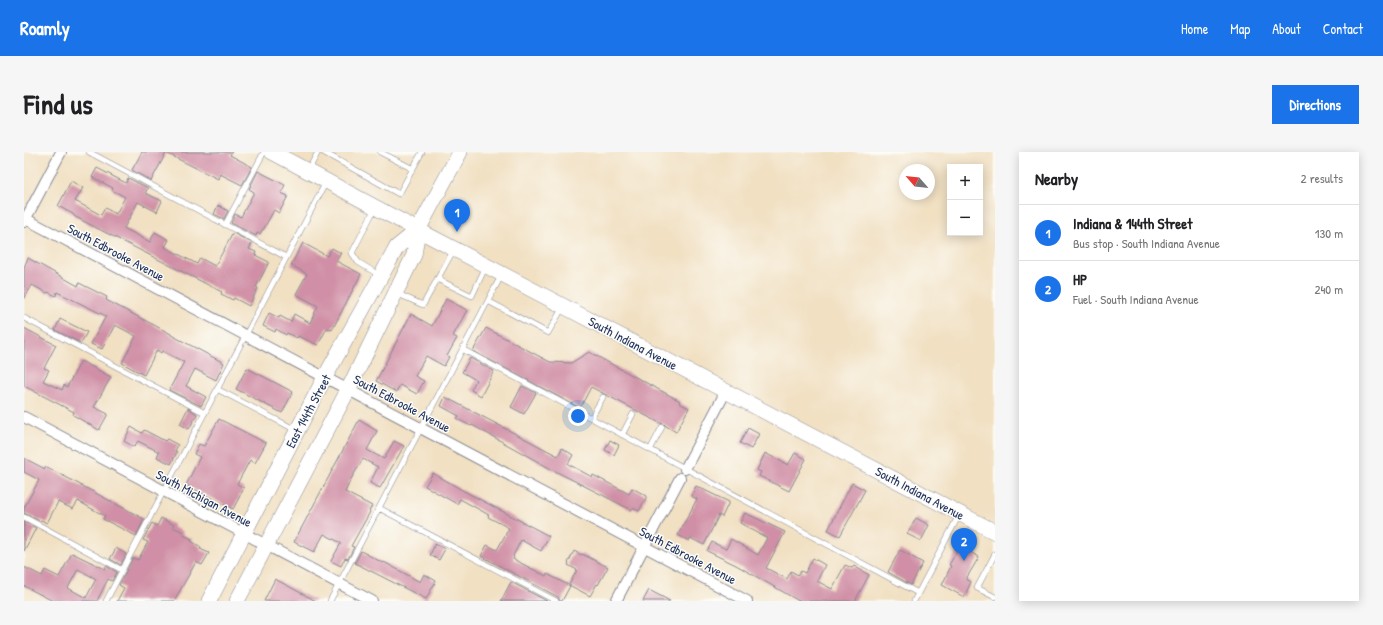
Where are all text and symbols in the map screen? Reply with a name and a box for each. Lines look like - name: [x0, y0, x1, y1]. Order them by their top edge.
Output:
- text: Roamly: [20, 15, 70, 41]
- text: Home: [1181, 19, 1208, 38]
- text: Map: [1230, 19, 1250, 38]
- text: About: [1272, 19, 1301, 38]
- text: Contact: [1323, 19, 1363, 38]
- text: Find us: [24, 85, 93, 123]
- button: Directions: [1272, 85, 1359, 124]
- north arrow: [899, 164, 935, 200]
- map controls: [947, 164, 983, 236]
- button: +: [947, 164, 983, 200]
- text: Nearby: [1035, 167, 1078, 190]
- text: 2 results: [1301, 169, 1343, 187]
- pin: 1: [444, 199, 470, 232]
- button: −: [947, 200, 983, 236]
- text: Indiana & 144th Street: [1073, 213, 1192, 234]
- street label: South Edbrooke Avenue: [64, 219, 168, 285]
- text: 1: [1046, 224, 1050, 242]
- text: 130 m: [1315, 224, 1343, 242]
- text: Bus stop · South Indiana Avenue: [1073, 234, 1220, 252]
- text: HP: [1073, 269, 1087, 290]
- text: 2: [1045, 280, 1051, 298]
- text: 240 m: [1314, 280, 1343, 298]
- text: Fuel · South Indiana Avenue: [1073, 290, 1199, 308]
- street label: South Indiana Avenue: [585, 312, 681, 374]
- street label: South Edbrooke Avenue: [350, 370, 454, 436]
- street label: East 144th Street: [281, 371, 335, 451]
- your location: [568, 406, 588, 426]
- street label: South Indiana Avenue: [872, 462, 968, 524]
- street label: South Michigan Avenue: [153, 465, 255, 531]
- street label: South Edbrooke Avenue: [636, 522, 740, 588]
- pin: 2: [951, 528, 977, 561]

